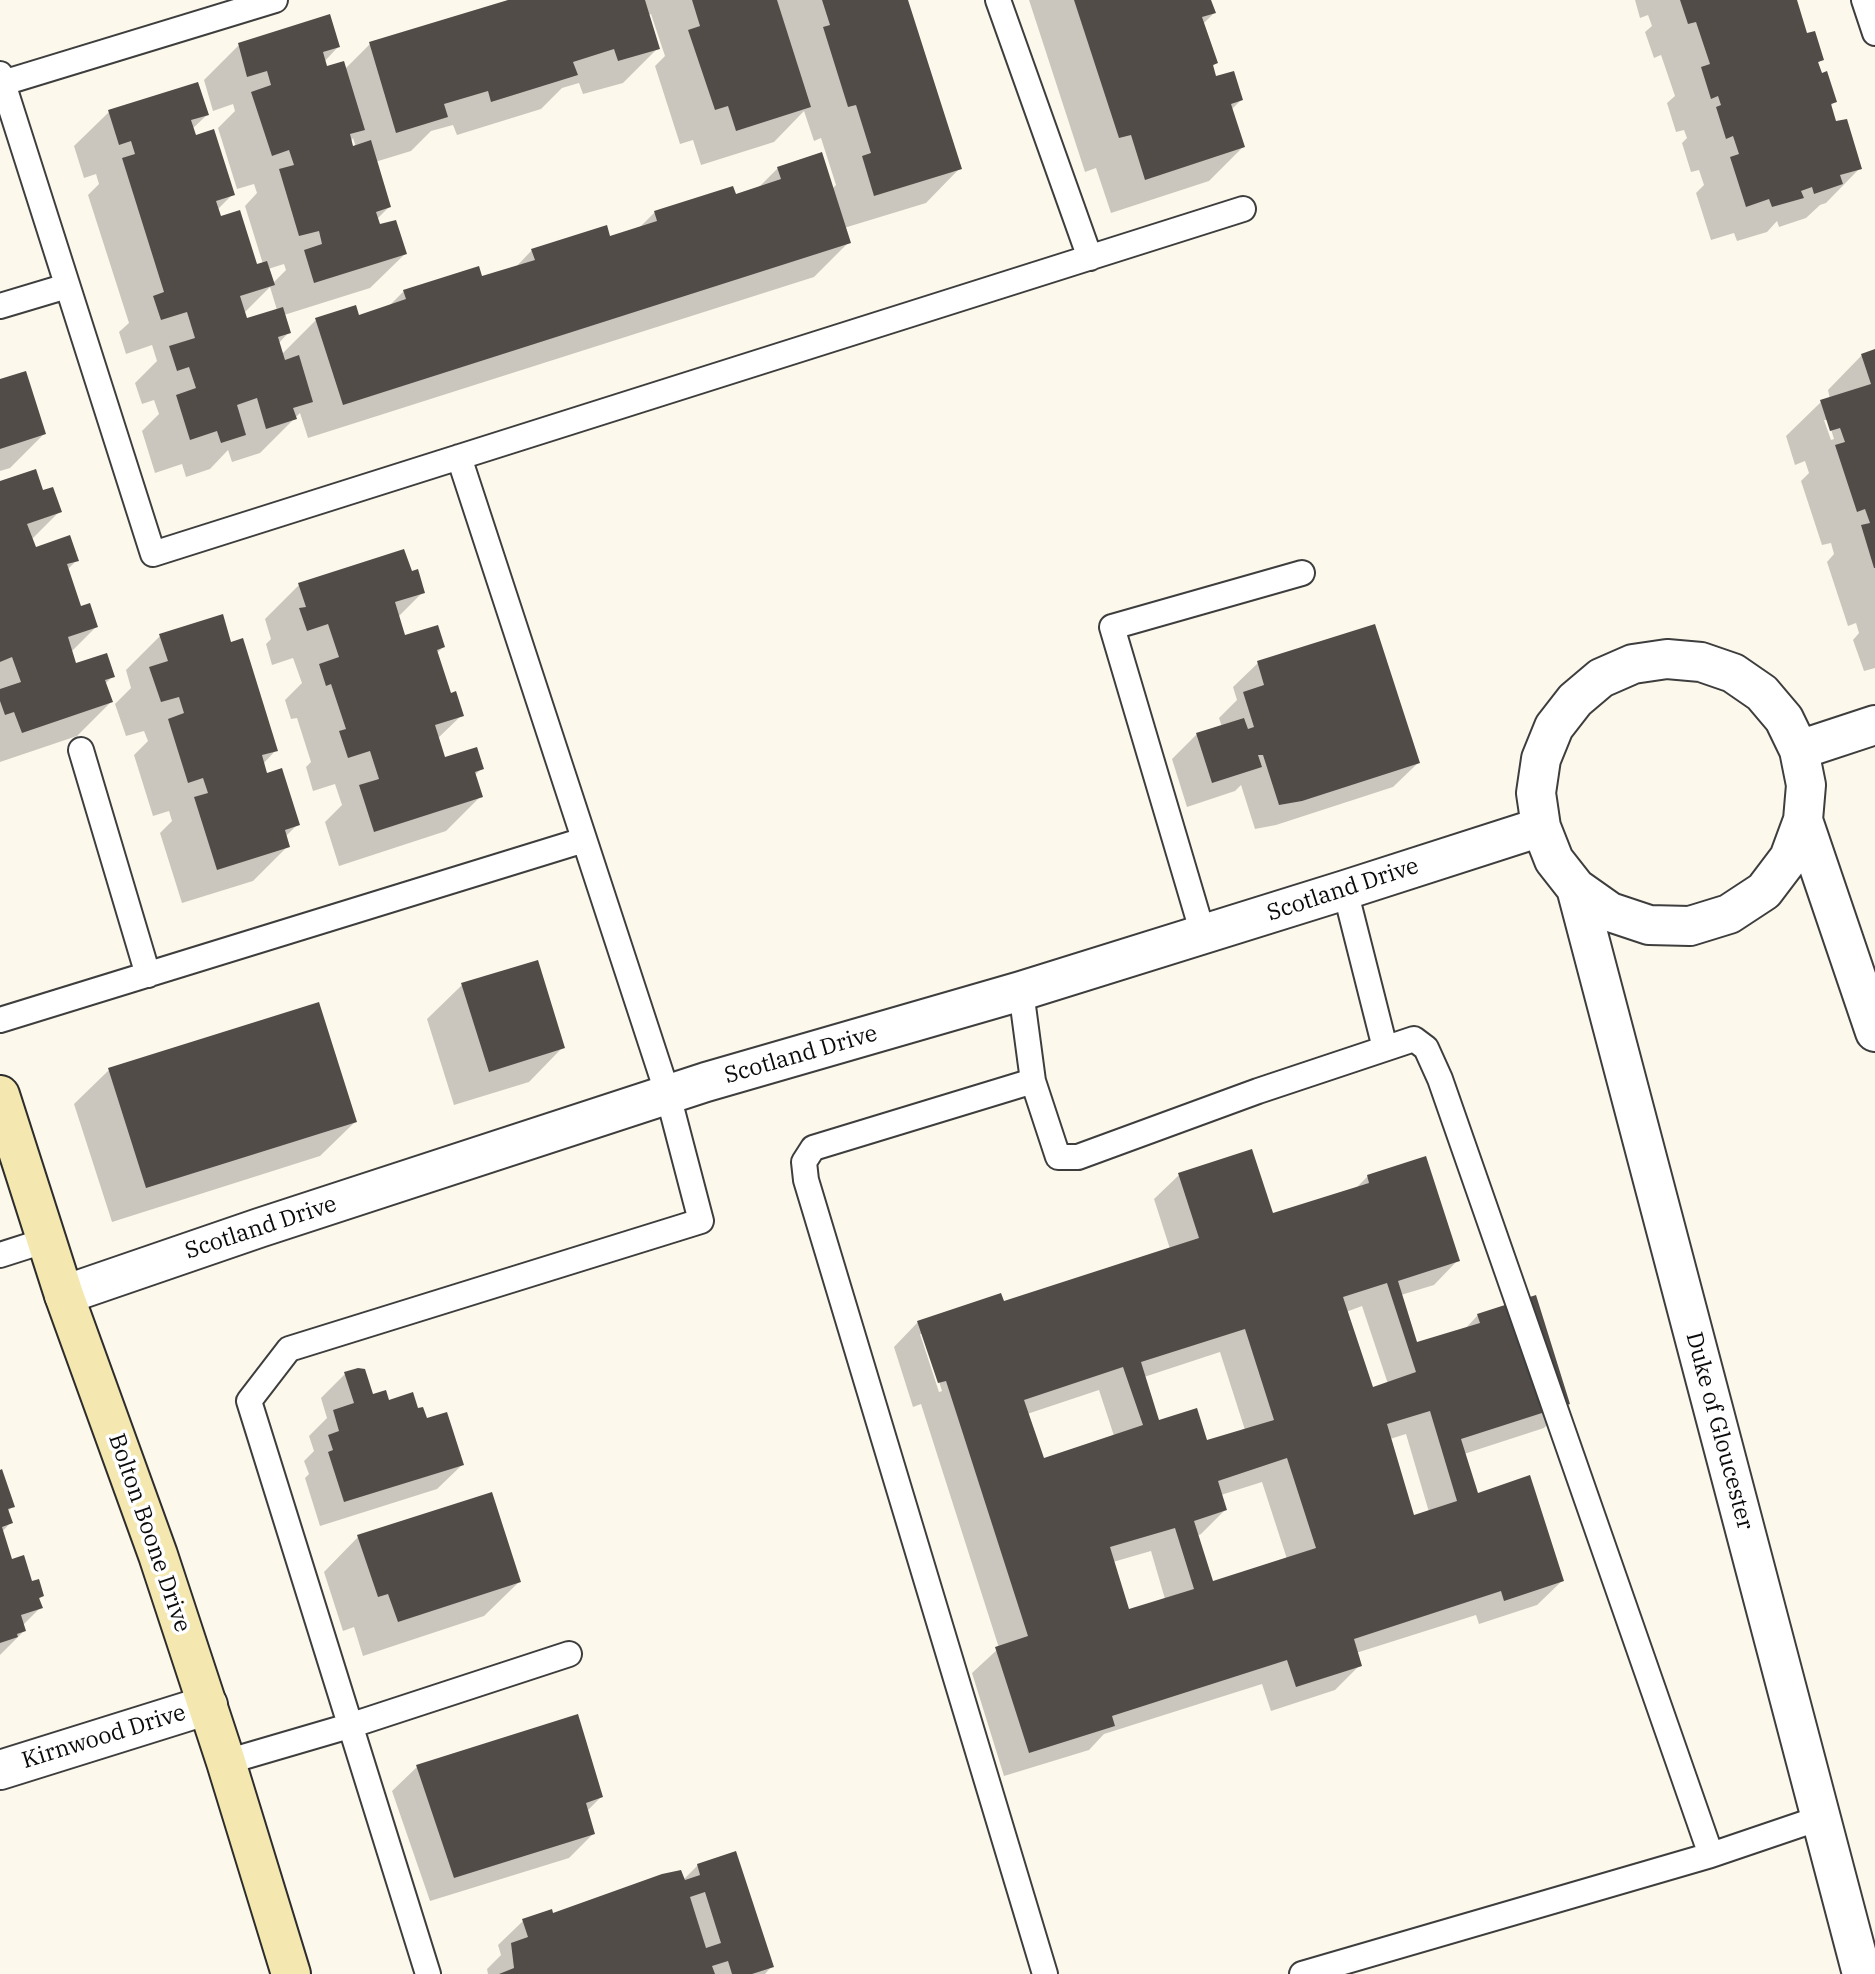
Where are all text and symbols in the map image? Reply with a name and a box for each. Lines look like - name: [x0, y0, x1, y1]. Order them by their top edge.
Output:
- street label: Scotland Drive: [1264, 852, 1422, 928]
- street label: Scotland Drive: [721, 1020, 881, 1090]
- street label: Scotland Drive: [182, 1190, 340, 1266]
- street label: Duke of Gloucester: [1679, 1329, 1759, 1533]
- street label: Bolton Boone Drive: [102, 1430, 196, 1636]
- street label: Kirnwood Drive: [19, 1699, 189, 1775]

